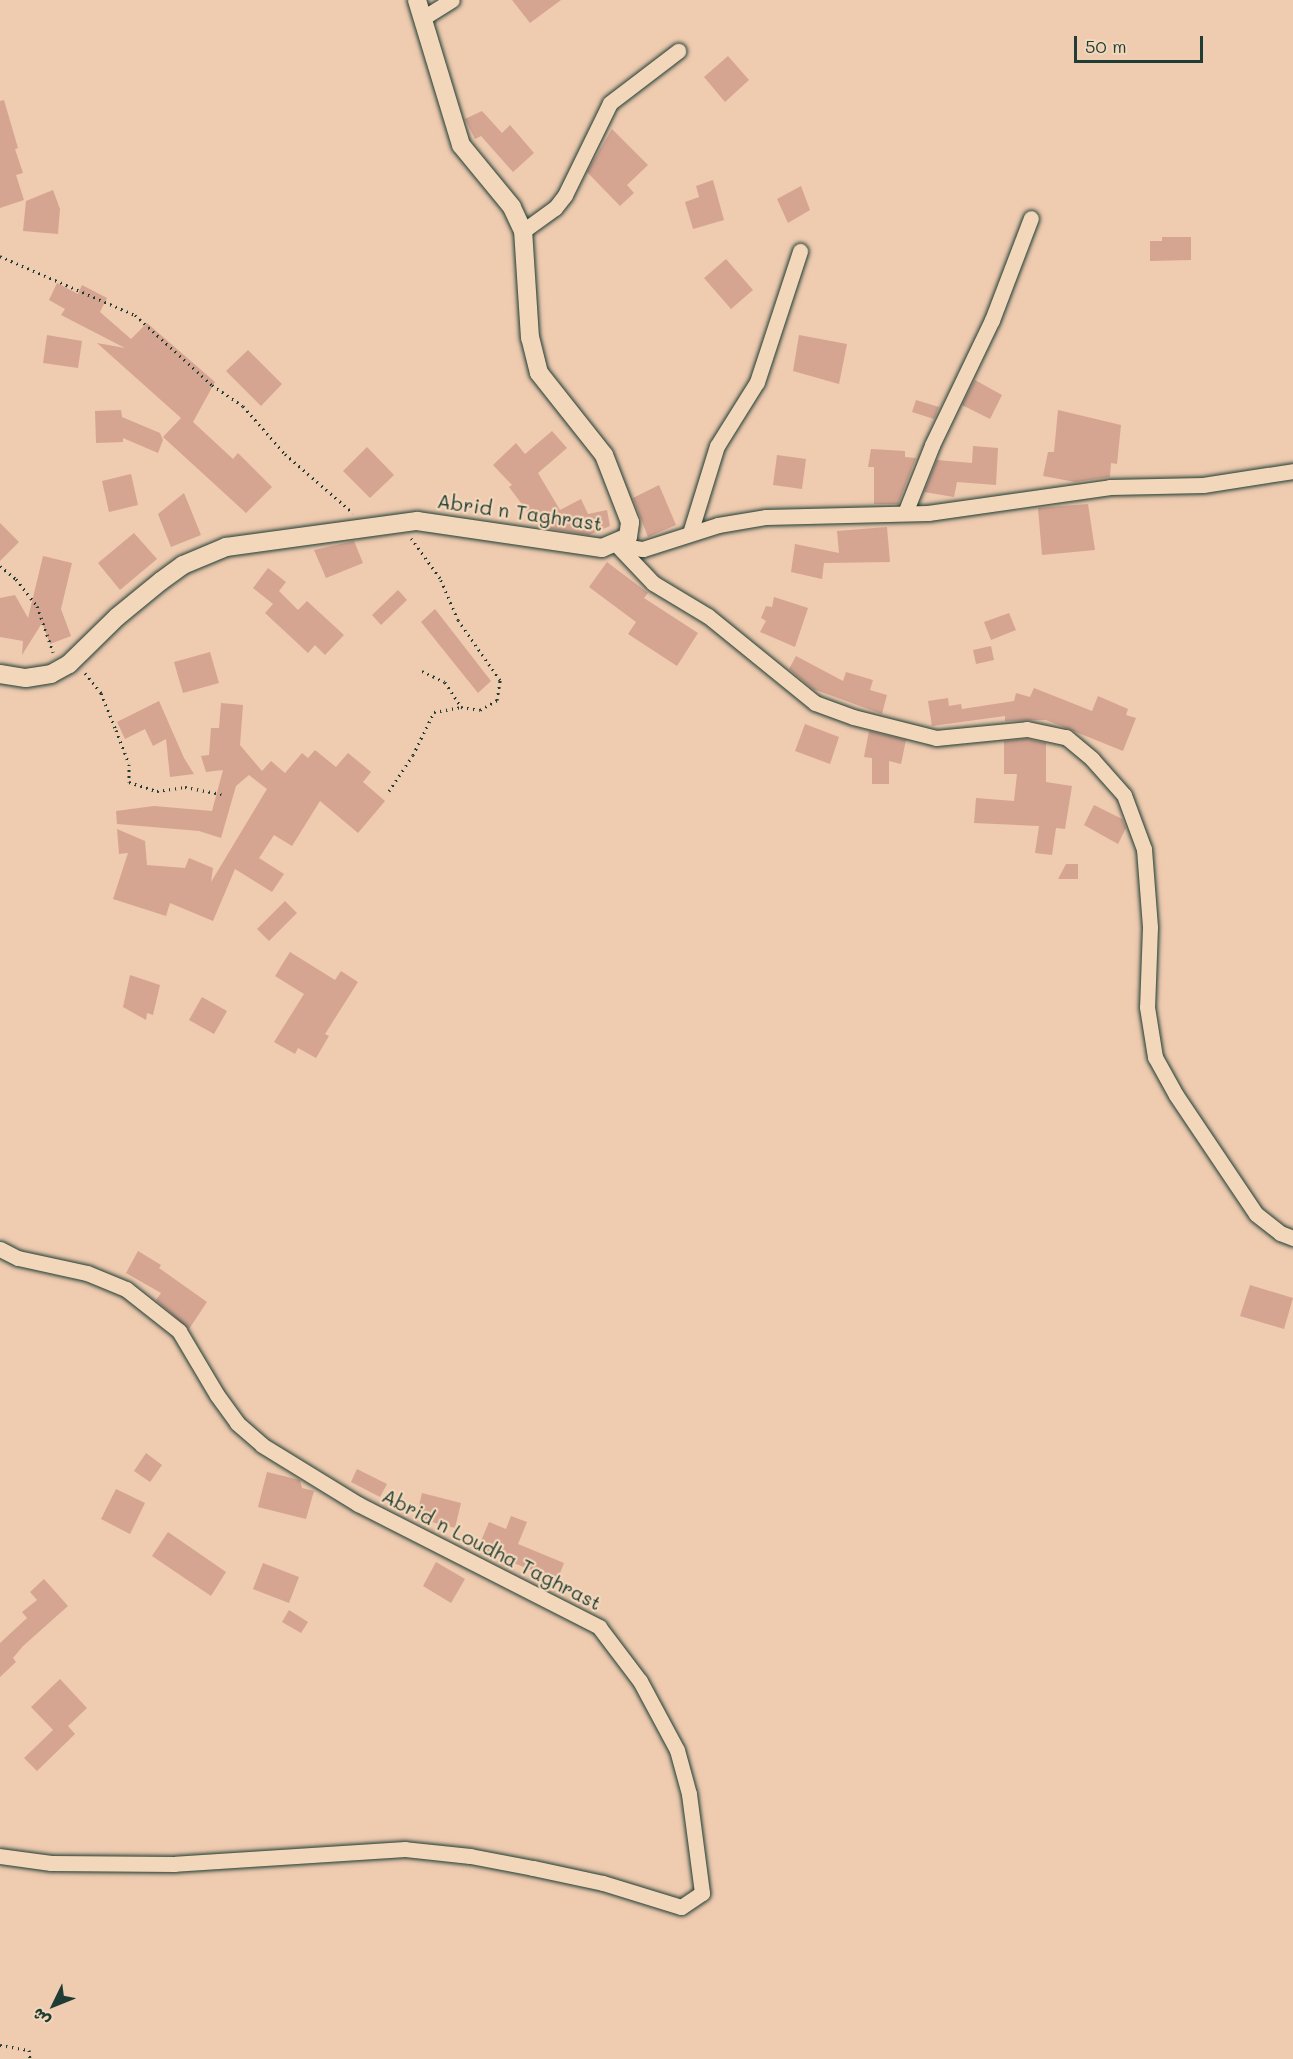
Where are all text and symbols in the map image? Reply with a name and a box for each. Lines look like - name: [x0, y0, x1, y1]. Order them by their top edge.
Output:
- scale bar: [1077, 24, 1206, 62]
- text: 50 m: [1085, 34, 1127, 58]
- street label: Abrid n Taghrast: [436, 489, 604, 535]
- street label: Abrid n Loudha Taghrast: [378, 1483, 606, 1615]
- north arrow: [24, 1975, 84, 2035]
- text: ش: [27, 2004, 54, 2031]

